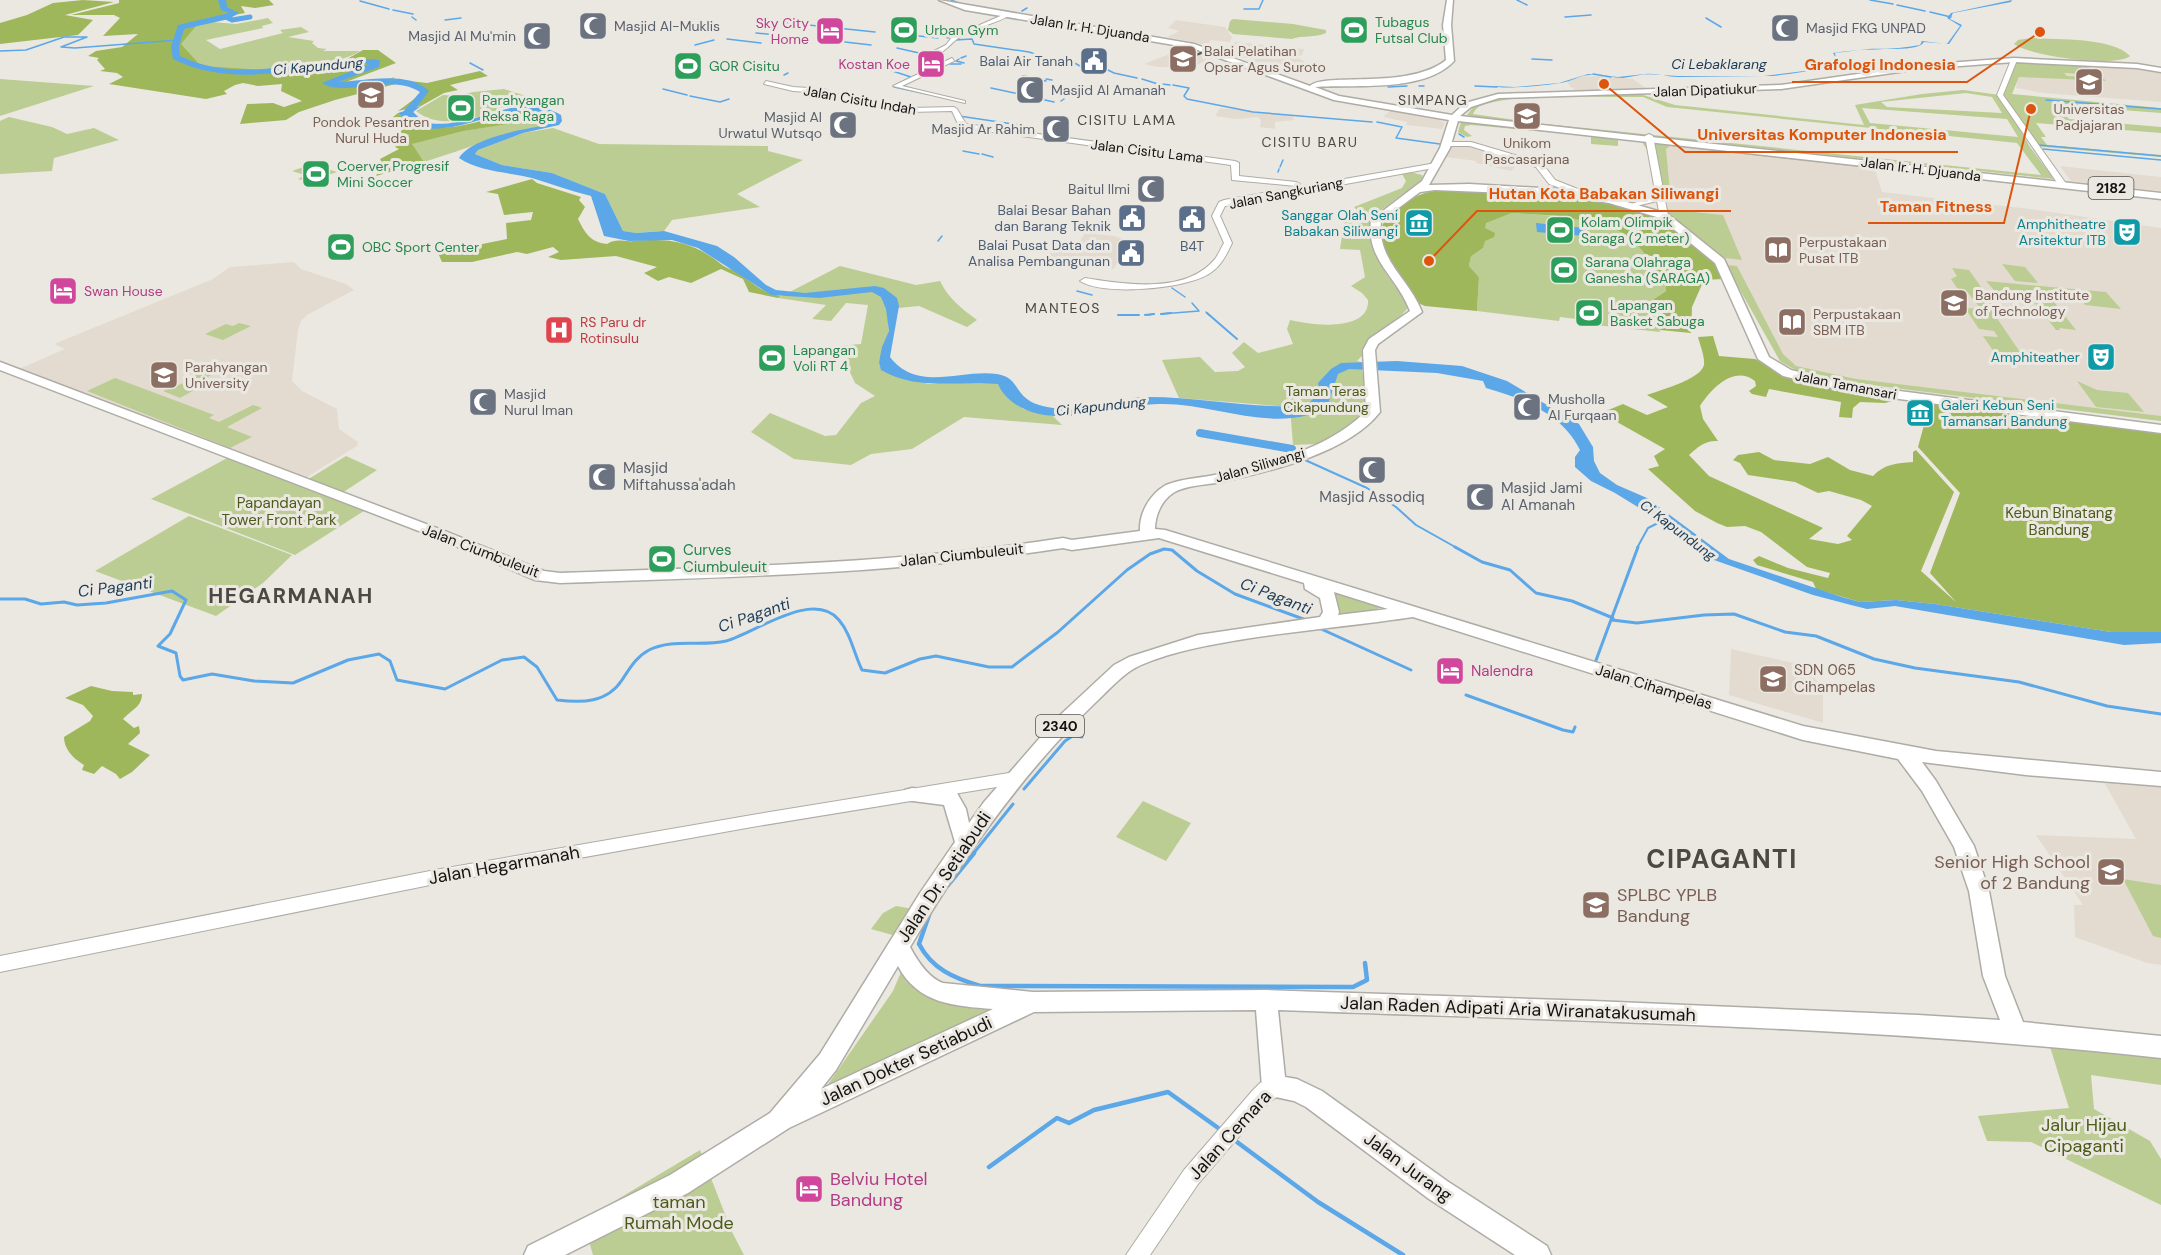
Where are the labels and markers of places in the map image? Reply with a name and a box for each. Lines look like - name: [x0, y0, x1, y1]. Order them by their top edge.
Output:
- mosque icon: Masjid Al-Muklis: [577, 10, 609, 42]
- mosque icon: Masjid FKG UNPAD: [1769, 12, 1801, 44]
- place label: Tubagus Futsal Club: [1375, 13, 1448, 47]
- place label: Sky City Home: [756, 14, 809, 48]
- sports icon: Urban Gym: [888, 14, 920, 46]
- sports icon: Tubagus Futsal Club: [1338, 14, 1370, 46]
- hotel icon: Sky City Home: [814, 15, 846, 47]
- place label: Masjid Al-Muklis: [614, 17, 720, 35]
- place label: Masjid FKG UNPAD: [1806, 19, 1926, 37]
- mosque icon: Masjid Al Mu'min: [521, 20, 553, 52]
- place label: Urban Gym: [925, 21, 998, 39]
- place label: Masjid Al Mu'min: [408, 27, 516, 45]
- place label: Balai Pelatihan Opsar Agus Suroto: [1204, 42, 1326, 76]
- school or university icon: Balai Pelatihan Opsar Agus Suroto: [1167, 43, 1199, 75]
- public building icon: Balai Air Tanah: [1078, 45, 1110, 77]
- hotel icon: Kostan Koe: [915, 48, 947, 80]
- callout: Grafologi Indonesia: [1792, 48, 1967, 82]
- sports icon: GOR Cisitu: [672, 50, 704, 82]
- place label: Balai Air Tanah: [979, 52, 1073, 70]
- place label: Kostan Koe: [838, 55, 910, 73]
- place label: GOR Cisitu: [709, 57, 780, 75]
- school or university icon: Universitas Padjajaran: [2073, 66, 2105, 98]
- mosque icon: Masjid Al Amanah: [1014, 74, 1046, 106]
- school or university icon: Pondok Pesantren Nurul Huda: [355, 79, 387, 111]
- place label: Masjid Al Amanah: [1051, 81, 1166, 99]
- place label: Parahyangan Reksa Raga: [482, 91, 565, 125]
- sports icon: Parahyangan Reksa Raga: [445, 92, 477, 124]
- school or university icon: Unikom Pascasarjana: [1511, 100, 1543, 132]
- place label: Universitas Padjajaran: [2053, 100, 2125, 134]
- place label: Masjid Al Urwatul Wutsqo: [718, 108, 822, 142]
- mosque icon: Masjid Al Urwatul Wutsqo: [827, 109, 859, 141]
- place label: Pondok Pesantren Nurul Huda: [313, 113, 429, 147]
- mosque icon: Masjid Ar Rahim: [1040, 113, 1072, 145]
- callout: Universitas Komputer Indonesia: [1685, 118, 1958, 152]
- place label: Masjid Ar Rahim: [931, 120, 1035, 138]
- place label: Unikom Pascasarjana: [1485, 134, 1569, 168]
- place label: Coerver Progresif Mini Soccer: [337, 157, 449, 191]
- sports icon: Coerver Progresif Mini Soccer: [300, 158, 332, 190]
- mosque icon: Baitul Ilmi: [1135, 173, 1167, 205]
- callout: Hutan Kota Babakan Siliwangi: [1477, 177, 1731, 211]
- place label: Baitul Ilmi: [1068, 180, 1130, 198]
- callout: Taman Fitness: [1868, 189, 2004, 223]
- place label: Balai Besar Bahan dan Barang Teknik: [994, 201, 1111, 235]
- public building icon: Balai Besar Bahan dan Barang Teknik: [1116, 202, 1148, 234]
- public building icon: B4T: [1176, 203, 1208, 235]
- place label: Sanggar Olah Seni Babakan Siliwangi: [1281, 206, 1398, 240]
- museum icon: Sanggar Olah Seni Babakan Siliwangi: [1403, 207, 1435, 239]
- place label: Kolam Olimpik Saraga (2 meter): [1581, 213, 1690, 247]
- sports icon: Kolam Olimpik Saraga (2 meter): [1544, 214, 1576, 246]
- place label: Amphitheatre Arsitektur ITB: [2017, 215, 2106, 249]
- theatre icon: Amphitheatre Arsitektur ITB: [2111, 216, 2143, 248]
- sports icon: OBC Sport Center: [325, 231, 357, 263]
- place label: Perpustakaan Pusat ITB: [1799, 233, 1887, 267]
- library icon: Perpustakaan Pusat ITB: [1762, 234, 1794, 266]
- place label: Balai Pusat Data dan Analisa Pembangunan: [968, 236, 1110, 270]
- public building icon: Balai Pusat Data dan Analisa Pembangunan: [1115, 237, 1147, 269]
- place label: B4T: [1180, 237, 1204, 255]
- place label: OBC Sport Center: [362, 238, 479, 256]
- place label: Sarana Olahraga Ganesha (SARAGA): [1585, 253, 1710, 287]
- sports icon: Sarana Olahraga Ganesha (SARAGA): [1548, 254, 1580, 286]
- hotel icon: Swan House: [47, 275, 79, 307]
- place label: Swan House: [84, 282, 163, 300]
- place label: Bandung Institute of Technology: [1975, 286, 2089, 320]
- school or university icon: Bandung Institute of Technology: [1938, 287, 1970, 319]
- place label: Lapangan Basket Sabuga: [1610, 296, 1705, 330]
- sports icon: Lapangan Basket Sabuga: [1573, 297, 1605, 329]
- place label: Perpustakaan SBM ITB: [1813, 305, 1901, 339]
- library icon: Perpustakaan SBM ITB: [1776, 306, 1808, 338]
- place label: RS Paru dr Rotinsulu: [580, 313, 646, 347]
- hospital icon: RS Paru dr Rotinsulu: [543, 314, 575, 346]
- place label: Lapangan Voli RT 4: [793, 341, 856, 375]
- theatre icon: Amphiteather: [2085, 341, 2117, 373]
- sports icon: Lapangan Voli RT 4: [756, 342, 788, 374]
- place label: Amphiteather: [1991, 348, 2080, 366]
- place label: Parahyangan University: [185, 358, 268, 392]
- school or university icon: Parahyangan University: [148, 359, 180, 391]
- place label: Masjid Nurul Iman: [504, 385, 573, 419]
- mosque icon: Masjid Nurul Iman: [467, 386, 499, 418]
- place label: Musholla Al Furqaan: [1548, 390, 1617, 424]
- mosque icon: Musholla Al Furqaan: [1511, 391, 1543, 423]
- place label: Galeri Kebun Seni Tamansari Bandung: [1941, 396, 2067, 430]
- museum icon: Galeri Kebun Seni Tamansari Bandung: [1904, 397, 1936, 429]
- mosque icon: Masjid Assodiq: [1356, 454, 1388, 486]
- place label: Masjid Miftahussa'adah: [623, 458, 736, 495]
- mosque icon: Masjid Miftahussa'adah: [586, 461, 618, 493]
- place label: Masjid Jami Al Amanah: [1501, 478, 1583, 515]
- mosque icon: Masjid Jami Al Amanah: [1464, 481, 1496, 513]
- place label: Masjid Assodiq: [1319, 487, 1425, 507]
- place label: Curves Ciumbuleuit: [683, 540, 767, 577]
- sports icon: Curves Ciumbuleuit: [646, 543, 678, 575]
- hotel icon: Nalendra: [1434, 655, 1466, 687]
- place label: SDN 065 Cihampelas: [1794, 660, 1875, 697]
- place label: Nalendra: [1471, 661, 1533, 681]
- school or university icon: SDN 065 Cihampelas: [1757, 663, 1789, 695]
- place label: Senior High School of 2 Bandung: [1934, 850, 2090, 895]
- school or university icon: Senior High School of 2 Bandung: [2095, 856, 2127, 888]
- place label: SPLBC YPLB Bandung: [1617, 883, 1717, 928]
- school or university icon: SPLBC YPLB Bandung: [1580, 889, 1612, 921]
- place label: Belviu Hotel Bandung: [830, 1167, 928, 1212]
- hotel icon: Belviu Hotel Bandung: [793, 1173, 825, 1205]

